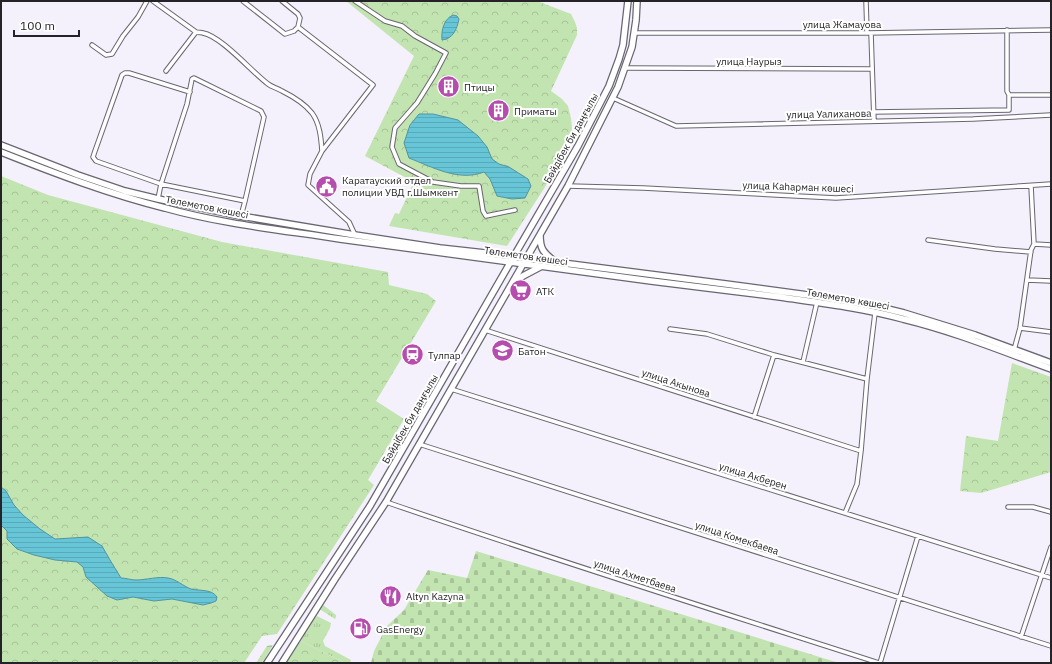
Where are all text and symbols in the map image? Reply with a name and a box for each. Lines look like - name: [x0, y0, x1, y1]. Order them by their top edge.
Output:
- scale bar: [14, 12, 79, 38]
- text: 100 m: [20, 18, 55, 33]
- street label: улица Жамауова: [803, 18, 882, 31]
- street label: улица Наурыз: [716, 55, 782, 68]
- building icon: Птицы: [436, 74, 462, 100]
- place label: Птицы: [464, 81, 495, 94]
- street label: Бәйдібек би даңғылы: [541, 91, 601, 185]
- building icon: Приматы: [485, 98, 511, 124]
- place label: Приматы: [514, 105, 557, 118]
- street label: улица Уалиханова: [786, 107, 872, 121]
- public building icon: Каратауский отдел полиции УВД г.Шымкент: [313, 173, 339, 199]
- place label: Каратауский отдел полиции УВД г.Шымкент: [342, 174, 458, 199]
- street label: улица Каһарман көшесі: [742, 179, 854, 195]
- street label: Төлеметов көшесі: [164, 193, 250, 221]
- street label: Төлеметов көшесі: [483, 244, 569, 268]
- supermarket icon: АТК: [507, 278, 533, 304]
- place label: АТК: [536, 285, 554, 298]
- street label: Төлеметов көшесі: [805, 285, 891, 313]
- school or university icon: Батон: [489, 338, 515, 364]
- station icon: Тулпар: [400, 342, 426, 368]
- place label: Батон: [518, 345, 546, 358]
- place label: Тулпар: [428, 349, 461, 362]
- street label: улица Акынова: [640, 366, 713, 400]
- street label: Бәйдібек би даңғылы: [379, 372, 441, 466]
- street label: улица Акберен: [717, 460, 789, 493]
- street label: улица Комекбаева: [693, 518, 781, 558]
- street label: улица Ахметбаева: [592, 557, 679, 596]
- restaurant icon: Altyn Kazyna: [377, 583, 403, 609]
- place label: Altyn Kazyna: [406, 590, 464, 603]
- fuel station icon: GasEnergy: [348, 616, 374, 642]
- place label: GasEnergy: [376, 623, 424, 636]

